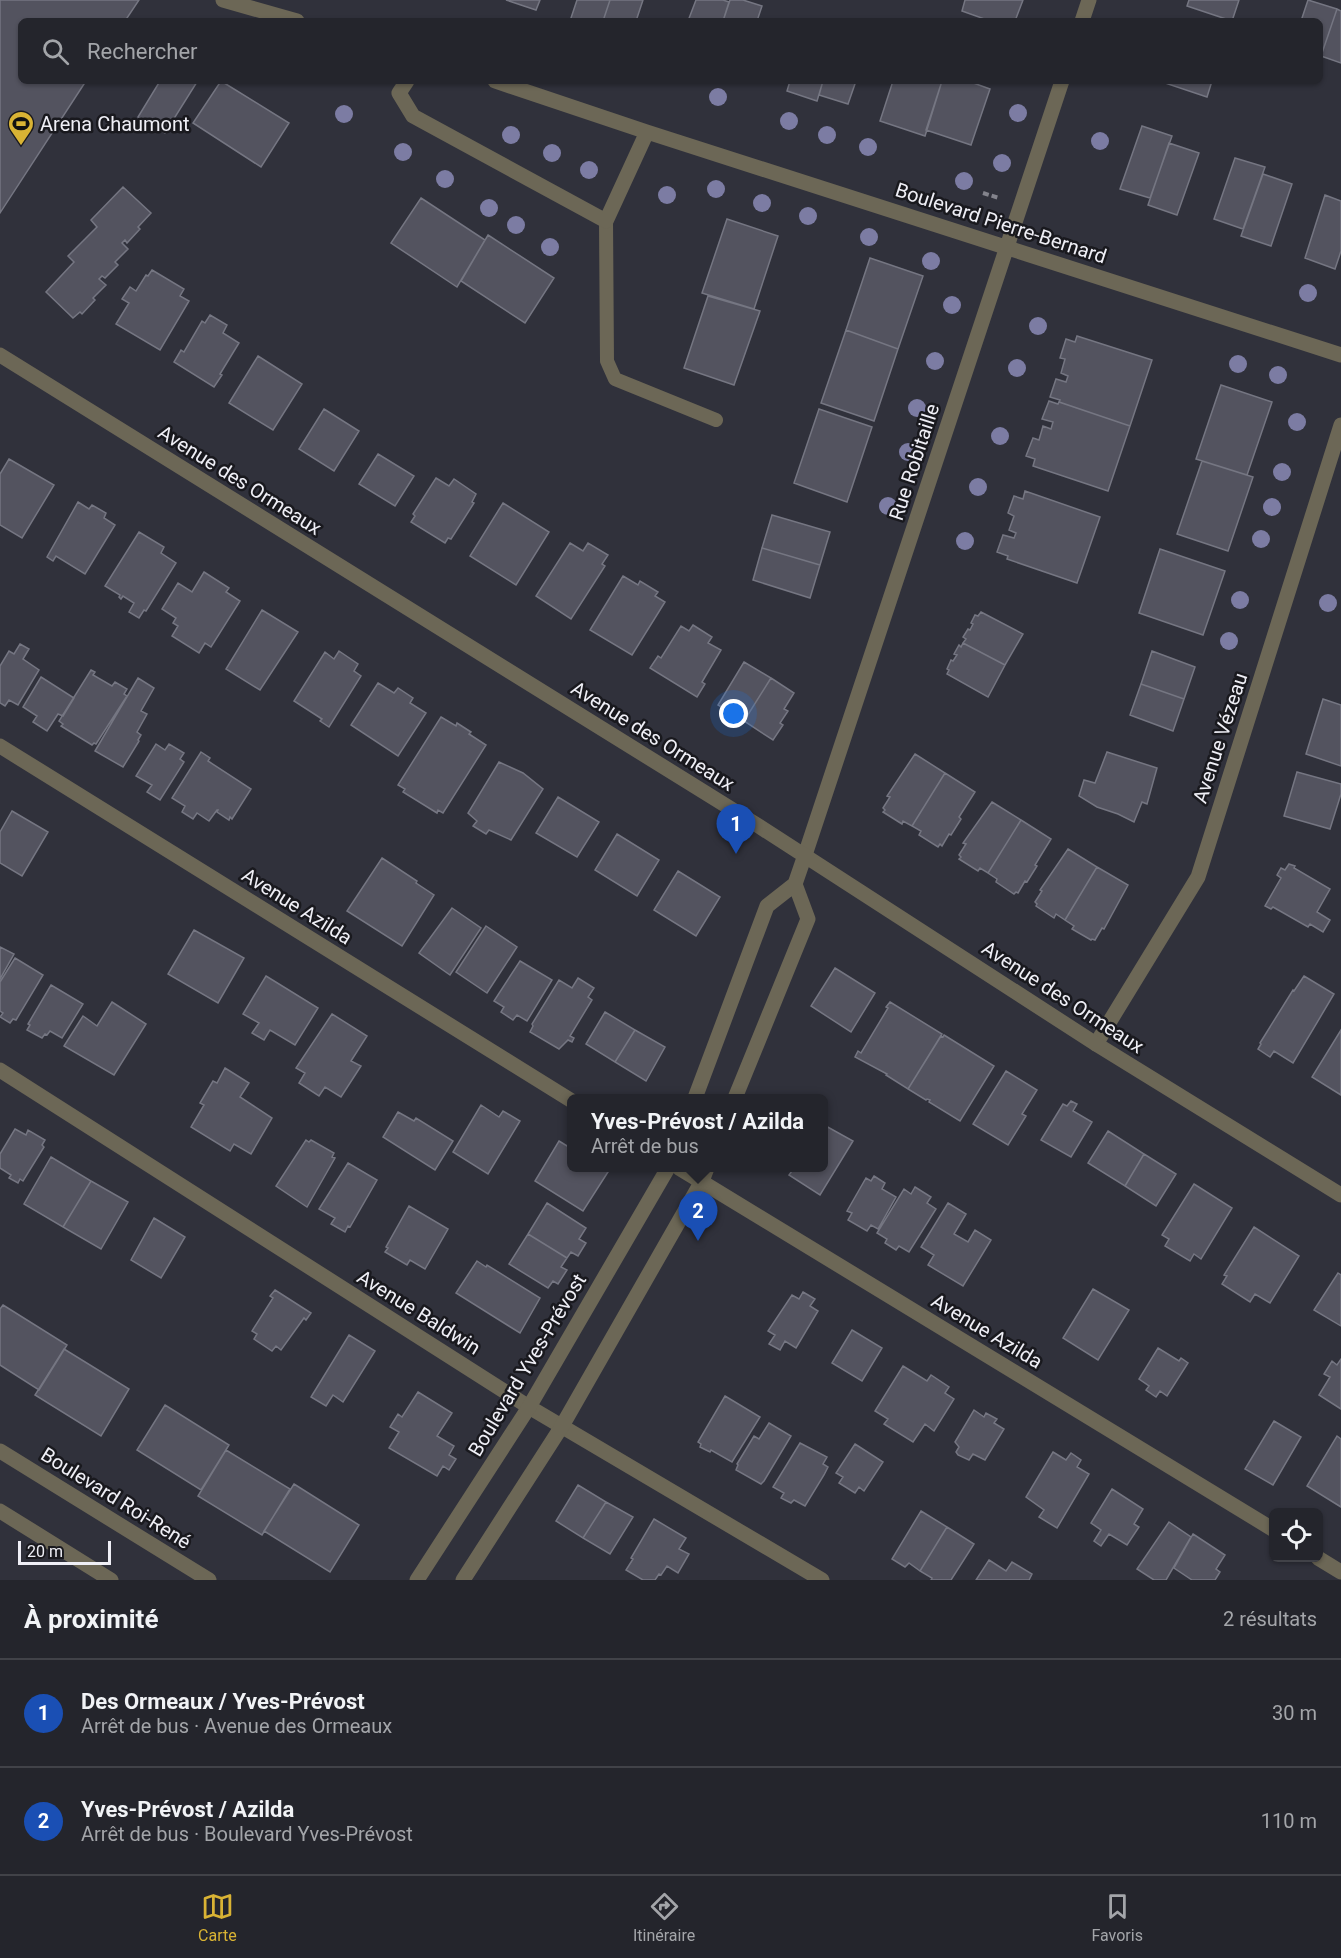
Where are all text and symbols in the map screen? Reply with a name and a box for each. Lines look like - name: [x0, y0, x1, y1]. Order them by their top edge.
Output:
- search box: [18, 18, 1323, 84]
- icon: search: [39, 35, 72, 68]
- text: Rechercher: [87, 39, 198, 64]
- sports icon: Arena Chaumont: [6, 109, 36, 147]
- place label: Arena Chaumont: [40, 112, 190, 136]
- street label: Boulevard Pierre-Bernard: [892, 177, 1110, 269]
- street label: Rue Robitaille: [884, 401, 944, 523]
- street label: Avenue des Ormeaux: [154, 420, 326, 540]
- street label: Avenue Vézeau: [1188, 670, 1252, 806]
- street label: Avenue des Ormeaux: [567, 676, 739, 796]
- your location: [719, 699, 748, 728]
- pin: 1: [716, 804, 756, 854]
- street label: Avenue Azilda: [237, 863, 357, 949]
- street label: Avenue des Ormeaux: [978, 936, 1148, 1058]
- popup: [567, 1094, 828, 1172]
- text: Yves-Prévost / Azilda: [591, 1109, 804, 1134]
- text: Arrêt de bus: [591, 1134, 699, 1158]
- pin: 2: [678, 1192, 718, 1241]
- street label: Avenue Baldwin: [353, 1265, 485, 1359]
- street label: Boulevard Yves-Prévost: [463, 1269, 591, 1461]
- street label: Avenue Azilda: [927, 1288, 1047, 1374]
- street label: Boulevard Roi-René: [37, 1442, 195, 1554]
- map controls: [1269, 1508, 1323, 1562]
- button: locate: [1269, 1508, 1323, 1562]
- scale bar: [18, 1538, 111, 1566]
- text: 20 m: [27, 1542, 63, 1561]
- text: À proximité: [24, 1604, 158, 1634]
- text: 2 résultats: [1223, 1607, 1317, 1631]
- text: Des Ormeaux / Yves-Prévost: [81, 1689, 365, 1714]
- text: 1: [38, 1701, 49, 1725]
- text: 30 m: [1272, 1701, 1317, 1725]
- text: Arrêt de bus · Avenue des Ormeaux: [81, 1714, 392, 1738]
- text: Yves-Prévost / Azilda: [81, 1797, 294, 1822]
- text: 2: [38, 1809, 49, 1833]
- text: 110 m: [1261, 1809, 1317, 1833]
- text: Arrêt de bus · Boulevard Yves-Prévost: [81, 1822, 413, 1846]
- tab: Carte: [198, 1890, 237, 1945]
- tab: Itinéraire: [633, 1890, 695, 1945]
- tab: Favoris: [1091, 1890, 1143, 1945]

